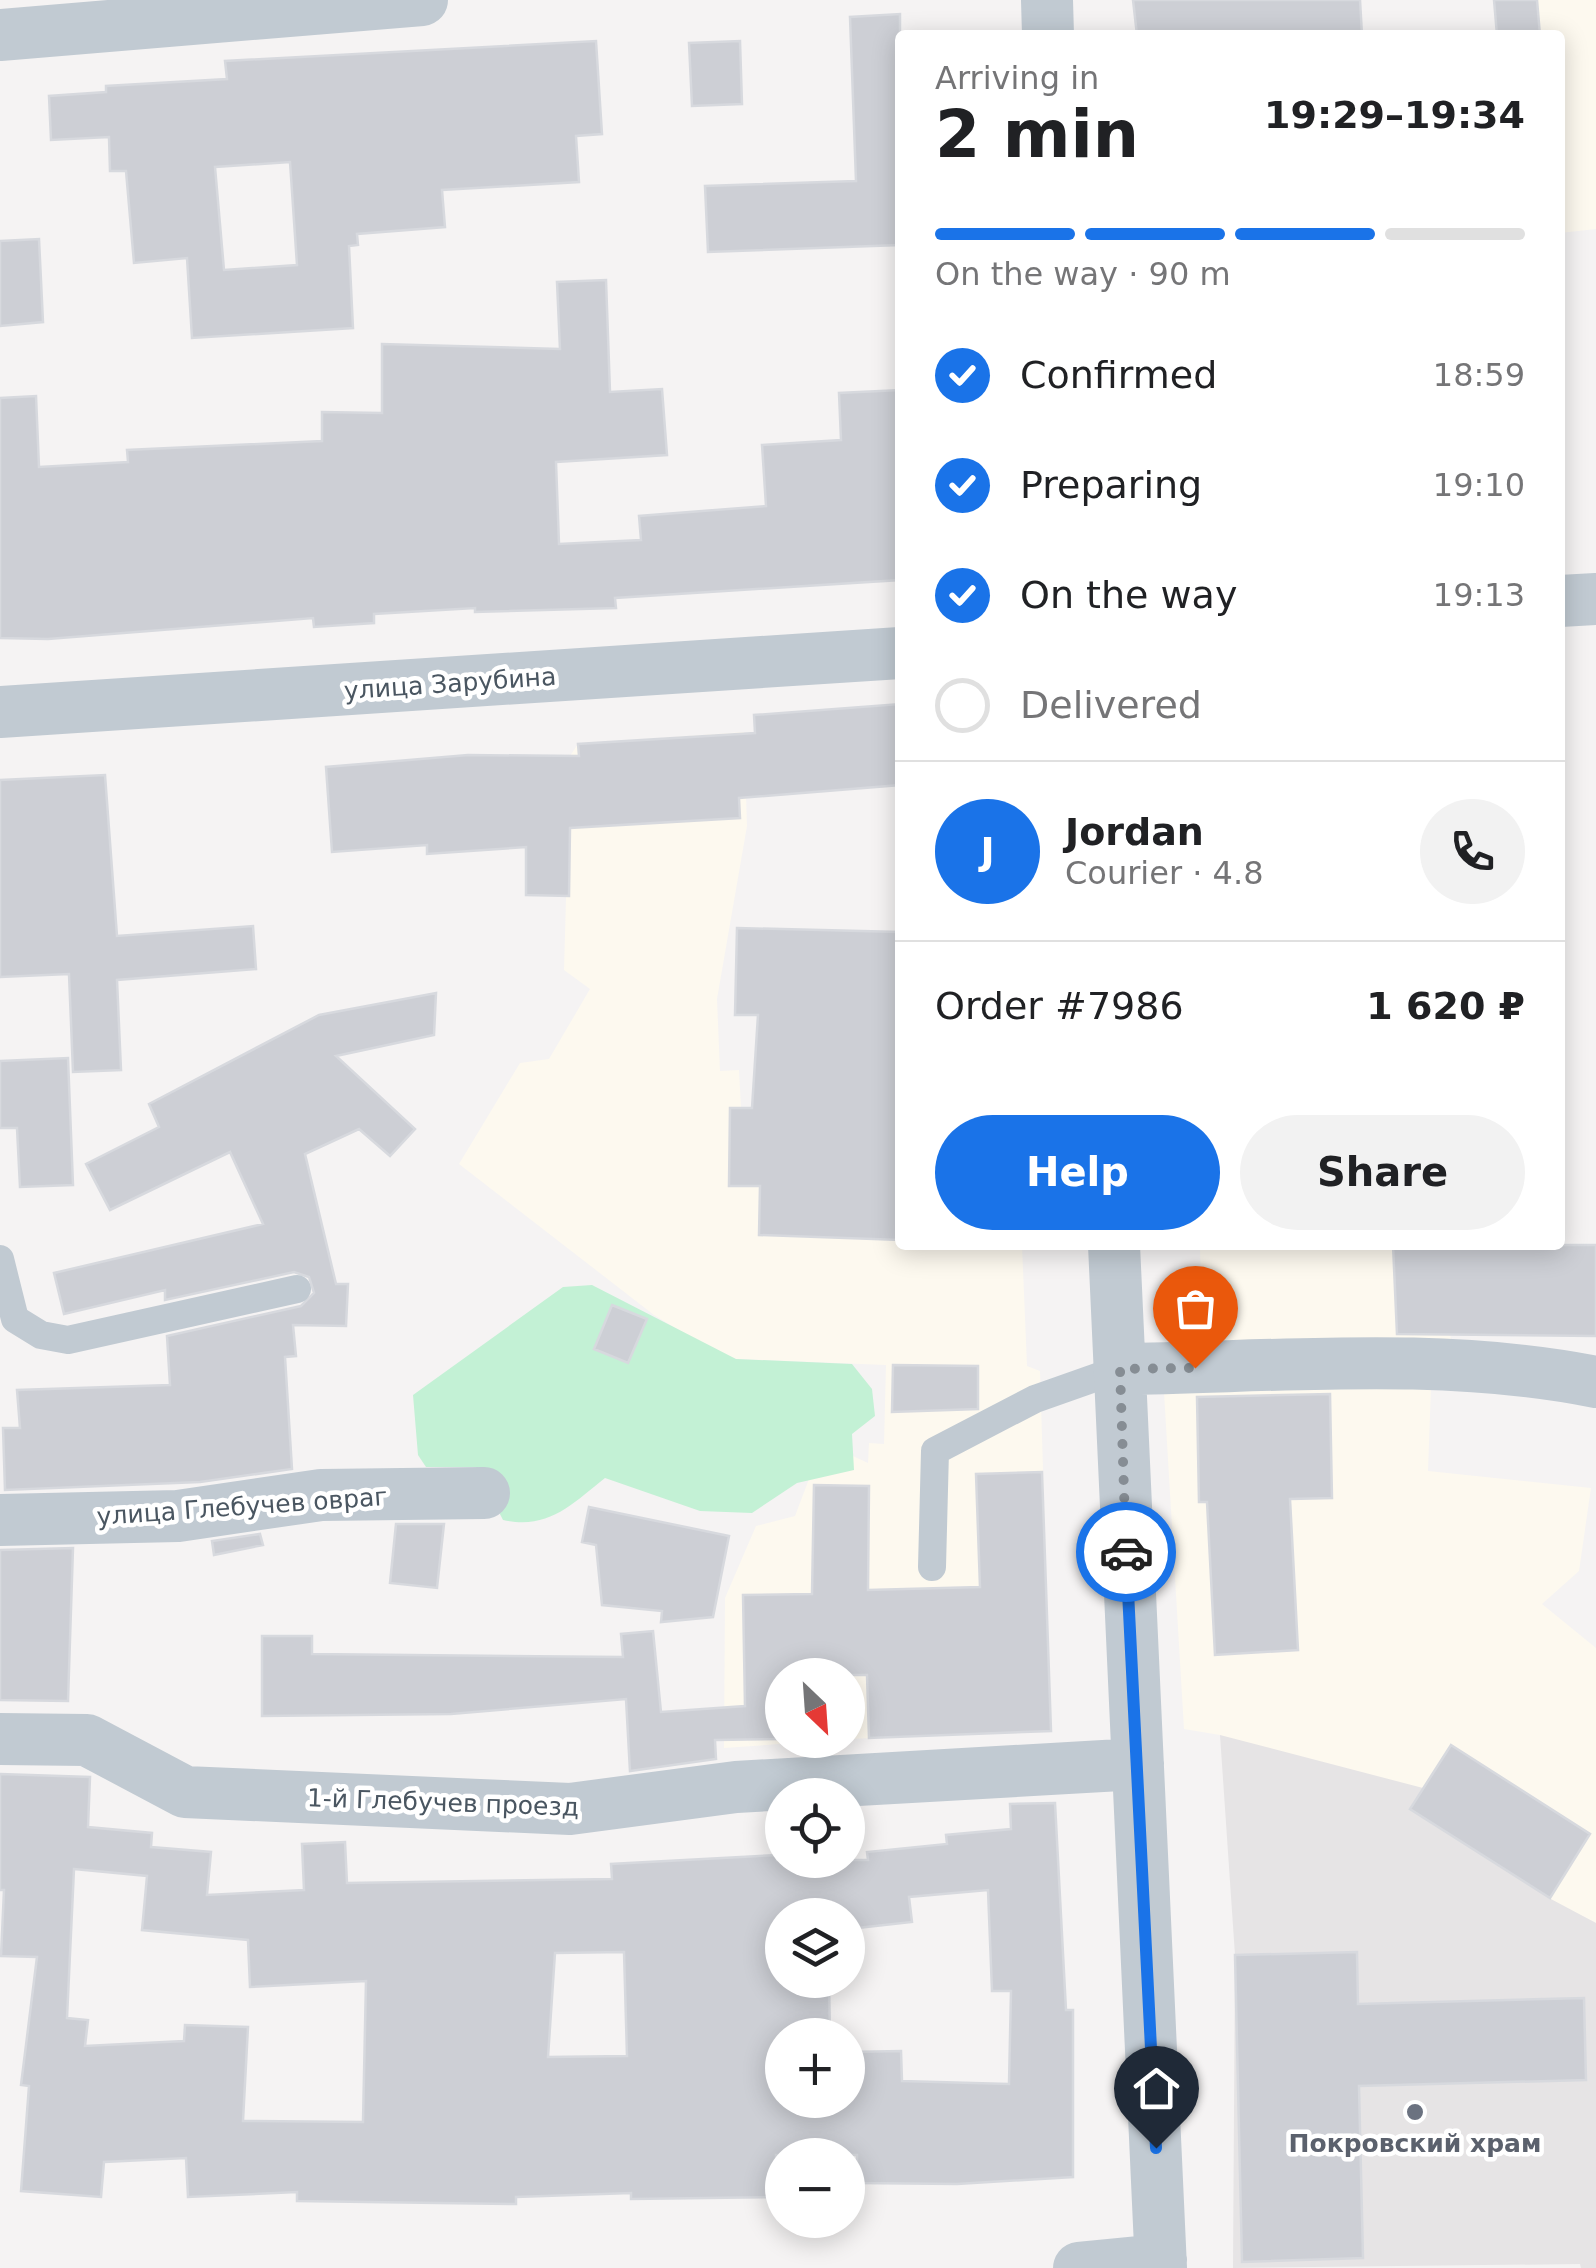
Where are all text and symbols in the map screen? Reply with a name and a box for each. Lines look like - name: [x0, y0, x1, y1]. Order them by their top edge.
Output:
- text: Arriving in: [935, 59, 1099, 97]
- text: 19:29–19:34: [1264, 93, 1525, 137]
- text: 2 min: [935, 97, 1139, 172]
- text: On the way · 90 m: [935, 255, 1231, 293]
- icon: check: [935, 348, 990, 403]
- text: Confirmed: [1020, 353, 1217, 397]
- text: 18:59: [1433, 356, 1525, 394]
- icon: check: [935, 458, 990, 513]
- text: Preparing: [1020, 463, 1202, 507]
- text: 19:10: [1433, 466, 1525, 504]
- icon: check: [935, 568, 990, 623]
- text: On the way: [1020, 573, 1237, 617]
- text: 19:13: [1433, 576, 1525, 614]
- street label: улица Зарубина: [343, 662, 557, 705]
- text: Delivered: [1020, 683, 1202, 727]
- button: phone: [1420, 799, 1525, 904]
- text: Jordan: [1065, 810, 1204, 854]
- text: J: [980, 829, 995, 873]
- text: Courier · 4.8: [1065, 854, 1264, 892]
- text: Order #7986: [935, 984, 1184, 1028]
- text: 1 620 ₽: [1366, 984, 1525, 1028]
- button: Help: [935, 1115, 1220, 1230]
- button: Share: [1240, 1115, 1525, 1230]
- pin: [1153, 1266, 1238, 1369]
- icon: bag: [1168, 1281, 1223, 1336]
- street label: улица Глебучев овраг: [96, 1482, 388, 1531]
- courier: [1076, 1502, 1176, 1602]
- icon: car: [1099, 1525, 1154, 1580]
- north arrow: [765, 1658, 865, 1758]
- map controls: [765, 1658, 865, 2238]
- button: locate: [765, 1778, 865, 1878]
- street label: 1-й Глебучев проезд: [306, 1783, 580, 1822]
- button: layers: [765, 1898, 865, 1998]
- button: +: [765, 2018, 865, 2118]
- pin: [1114, 2046, 1199, 2149]
- icon: home: [1129, 2061, 1184, 2116]
- marker: Покровский храм: [1404, 2101, 1426, 2123]
- place label: Покровский храм: [1289, 2129, 1541, 2158]
- button: −: [765, 2138, 865, 2238]

